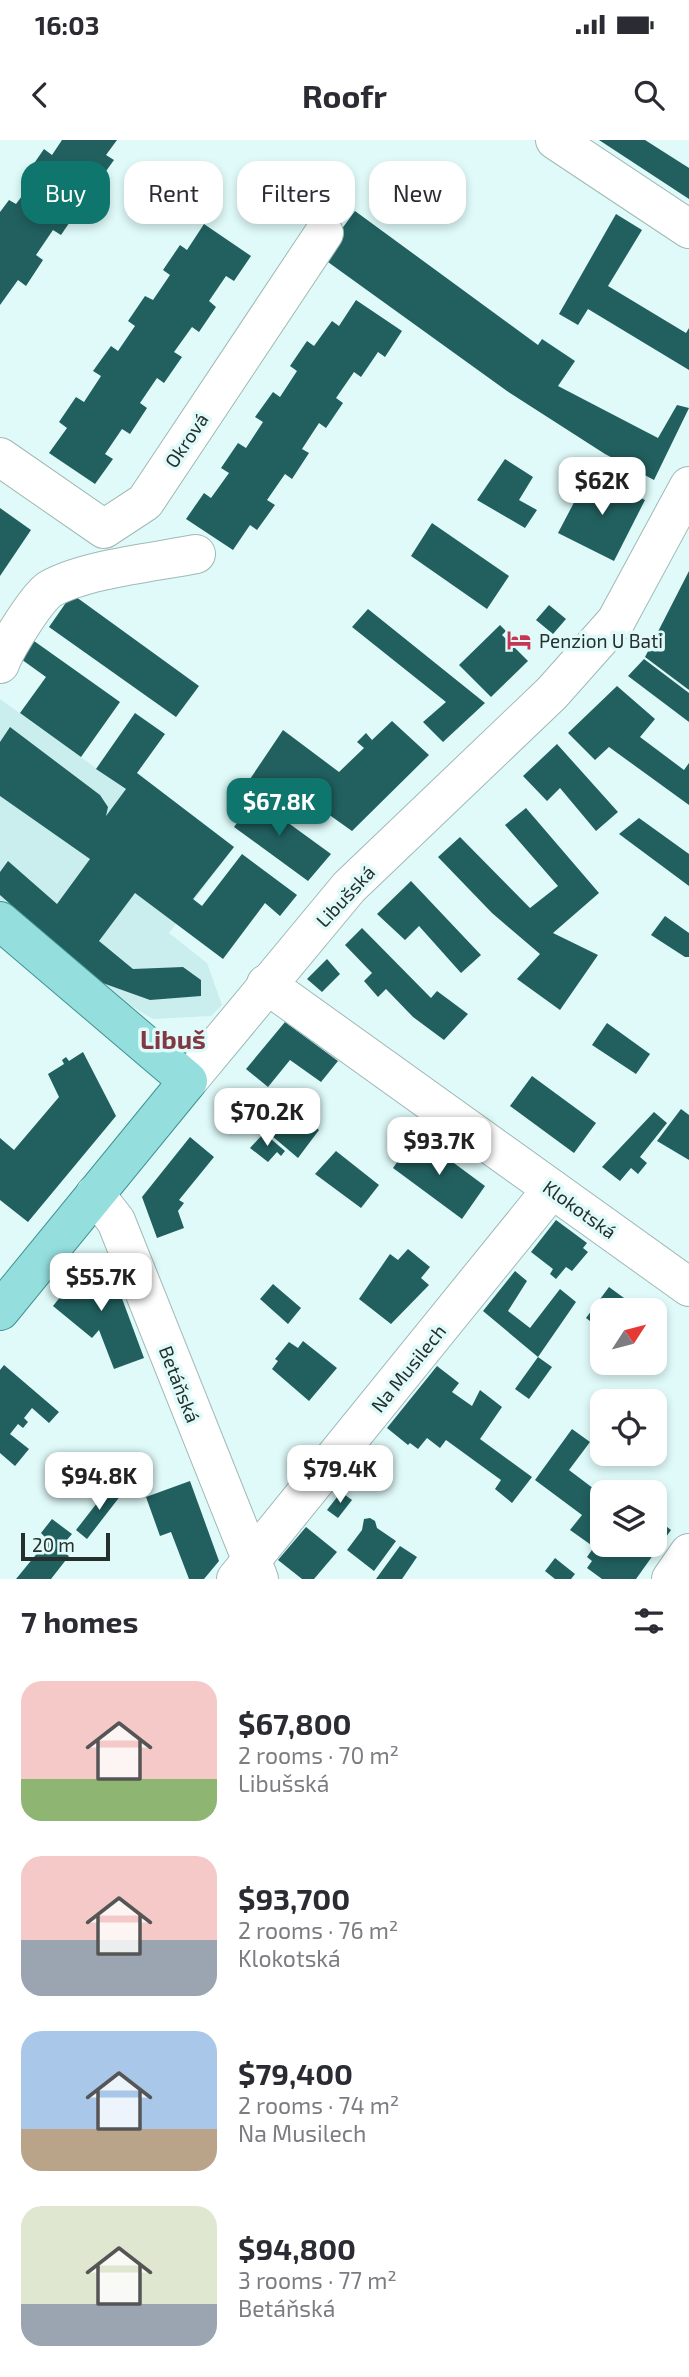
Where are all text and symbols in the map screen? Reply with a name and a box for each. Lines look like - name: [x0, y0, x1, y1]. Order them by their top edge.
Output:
- text: 16:03: [35, 9, 99, 40]
- icon: back: [21, 76, 59, 114]
- text: Roofr: [302, 76, 387, 114]
- icon: search: [630, 76, 668, 114]
- chip: Buy: [21, 161, 110, 224]
- chip: Rent: [124, 161, 223, 224]
- chip: Filters: [237, 161, 355, 224]
- chip: New: [369, 161, 466, 224]
- street label: Okrová: [159, 408, 213, 472]
- pin: $62K: [561, 458, 643, 517]
- text: $62K: [575, 466, 629, 494]
- hotel icon: Penzion U Bati: [505, 626, 533, 654]
- place label: Penzion U Bati: [539, 629, 663, 652]
- pin: $67.8K: [222, 778, 336, 838]
- text: $67.8K: [243, 787, 315, 815]
- street label: Libušská: [311, 861, 379, 931]
- district label: Libuš: [140, 1023, 206, 1054]
- pin: $70.2K: [210, 1088, 324, 1148]
- text: $70.2K: [230, 1097, 304, 1125]
- pin: $93.7K: [382, 1118, 496, 1177]
- text: $93.7K: [403, 1126, 475, 1154]
- street label: Klokotská: [539, 1175, 621, 1243]
- pin: $55.7K: [44, 1254, 158, 1313]
- text: $55.7K: [66, 1262, 136, 1290]
- north arrow: [590, 1298, 667, 1376]
- map controls: [590, 1298, 667, 1557]
- street label: Na Musilech: [366, 1320, 450, 1416]
- street label: Betáňská: [155, 1342, 205, 1426]
- button: locate: [590, 1389, 667, 1466]
- pin: $79.4K: [283, 1446, 397, 1505]
- pin: $94.8K: [42, 1452, 156, 1512]
- text: $79.4K: [303, 1454, 377, 1482]
- text: $94.8K: [61, 1461, 137, 1489]
- button: layers: [590, 1480, 667, 1557]
- scale bar: [21, 1530, 110, 1562]
- text: 20 m: [32, 1533, 75, 1556]
- icon: filters: [630, 1602, 668, 1640]
- text: 7 homes: [21, 1603, 138, 1639]
- text: $67,800: [238, 1705, 352, 1741]
- icon: home: [77, 1709, 161, 1793]
- text: 2 rooms · 70 m²: [238, 1741, 399, 1769]
- text: Libušská: [238, 1769, 329, 1797]
- text: $93,700: [238, 1880, 350, 1916]
- icon: home: [77, 1884, 161, 1968]
- text: 2 rooms · 76 m²: [238, 1916, 398, 1944]
- text: Klokotská: [238, 1944, 341, 1972]
- text: $79,400: [238, 2055, 353, 2091]
- icon: home: [77, 2059, 161, 2143]
- text: 2 rooms · 74 m²: [238, 2091, 399, 2119]
- text: Na Musilech: [238, 2119, 366, 2147]
- text: $94,800: [238, 2230, 356, 2266]
- icon: home: [77, 2234, 161, 2318]
- text: 3 rooms · 77 m²: [238, 2266, 397, 2294]
- text: Betáňská: [238, 2294, 335, 2322]

